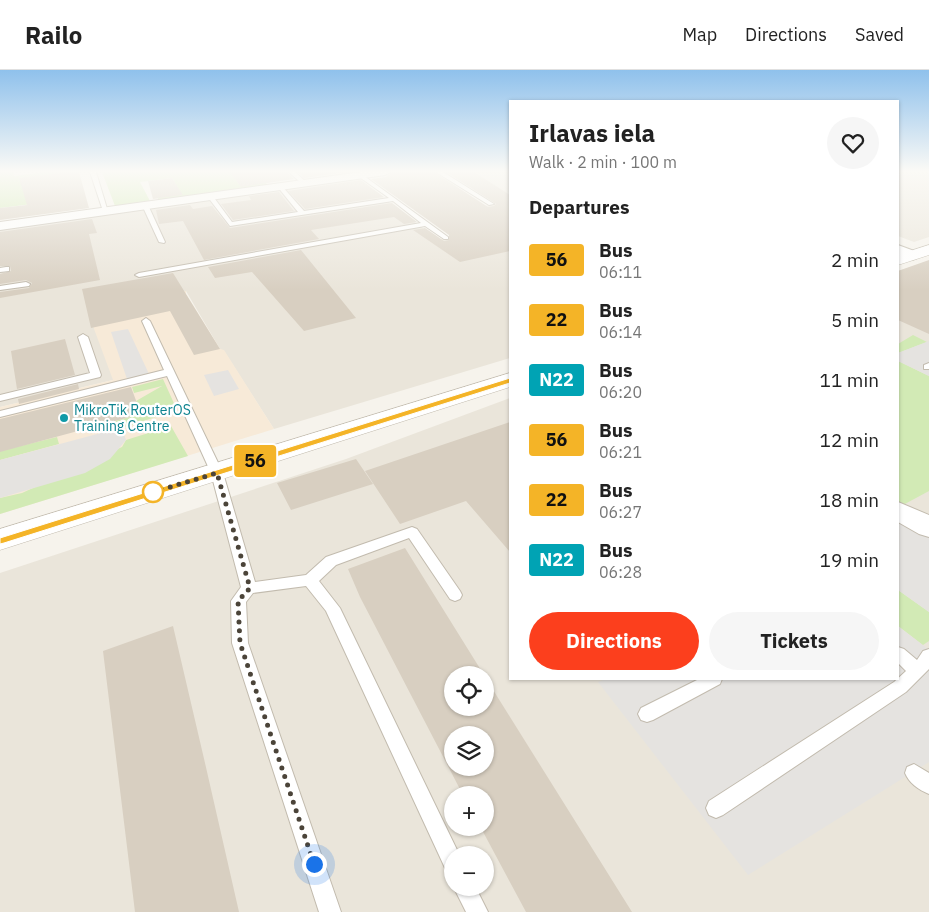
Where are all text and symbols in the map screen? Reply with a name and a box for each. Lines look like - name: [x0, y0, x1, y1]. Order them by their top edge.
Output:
- text: Railo: [25, 19, 82, 51]
- text: Map: [682, 23, 717, 46]
- text: Directions: [745, 23, 827, 46]
- text: Saved: [855, 23, 904, 46]
- text: Irlavas iela: [529, 117, 655, 149]
- button: heart: [827, 117, 879, 169]
- text: Walk · 2 min · 100 m: [529, 152, 677, 172]
- text: Departures: [529, 195, 629, 219]
- text: Bus: [599, 238, 633, 262]
- text: 56: [546, 248, 567, 271]
- text: 2 min: [831, 248, 879, 272]
- text: 06:11: [599, 262, 642, 282]
- text: Bus: [599, 298, 633, 322]
- text: 22: [546, 308, 567, 331]
- text: 5 min: [831, 308, 879, 332]
- text: 06:14: [599, 322, 642, 342]
- text: Bus: [599, 358, 633, 382]
- text: N22: [539, 368, 574, 391]
- text: 11 min: [820, 368, 879, 392]
- text: 06:20: [599, 382, 642, 402]
- place label: MikroTik RouterOS Training Centre: [74, 401, 191, 435]
- marker: MikroTik RouterOS Training Centre: [58, 412, 70, 424]
- text: Bus: [599, 418, 633, 442]
- text: 56: [546, 428, 567, 451]
- text: 12 min: [820, 428, 879, 452]
- text: 06:21: [599, 442, 642, 462]
- line badge: 56: [232, 445, 278, 477]
- text: 56: [244, 449, 266, 472]
- text: Bus: [599, 478, 633, 502]
- unlabelled marker: [142, 481, 164, 503]
- text: 22: [546, 488, 567, 511]
- text: 18 min: [820, 488, 879, 512]
- text: 06:27: [599, 502, 642, 522]
- text: Bus: [599, 538, 633, 562]
- text: N22: [539, 548, 574, 571]
- text: 19 min: [820, 548, 879, 572]
- text: 06:28: [599, 562, 642, 582]
- button: Directions: [529, 612, 699, 670]
- button: Tickets: [709, 612, 879, 670]
- map controls: [444, 666, 494, 896]
- button: locate: [444, 666, 494, 716]
- button: layers: [444, 726, 494, 776]
- button: +: [444, 786, 494, 836]
- button: −: [444, 846, 494, 896]
- your location: [302, 852, 327, 877]

